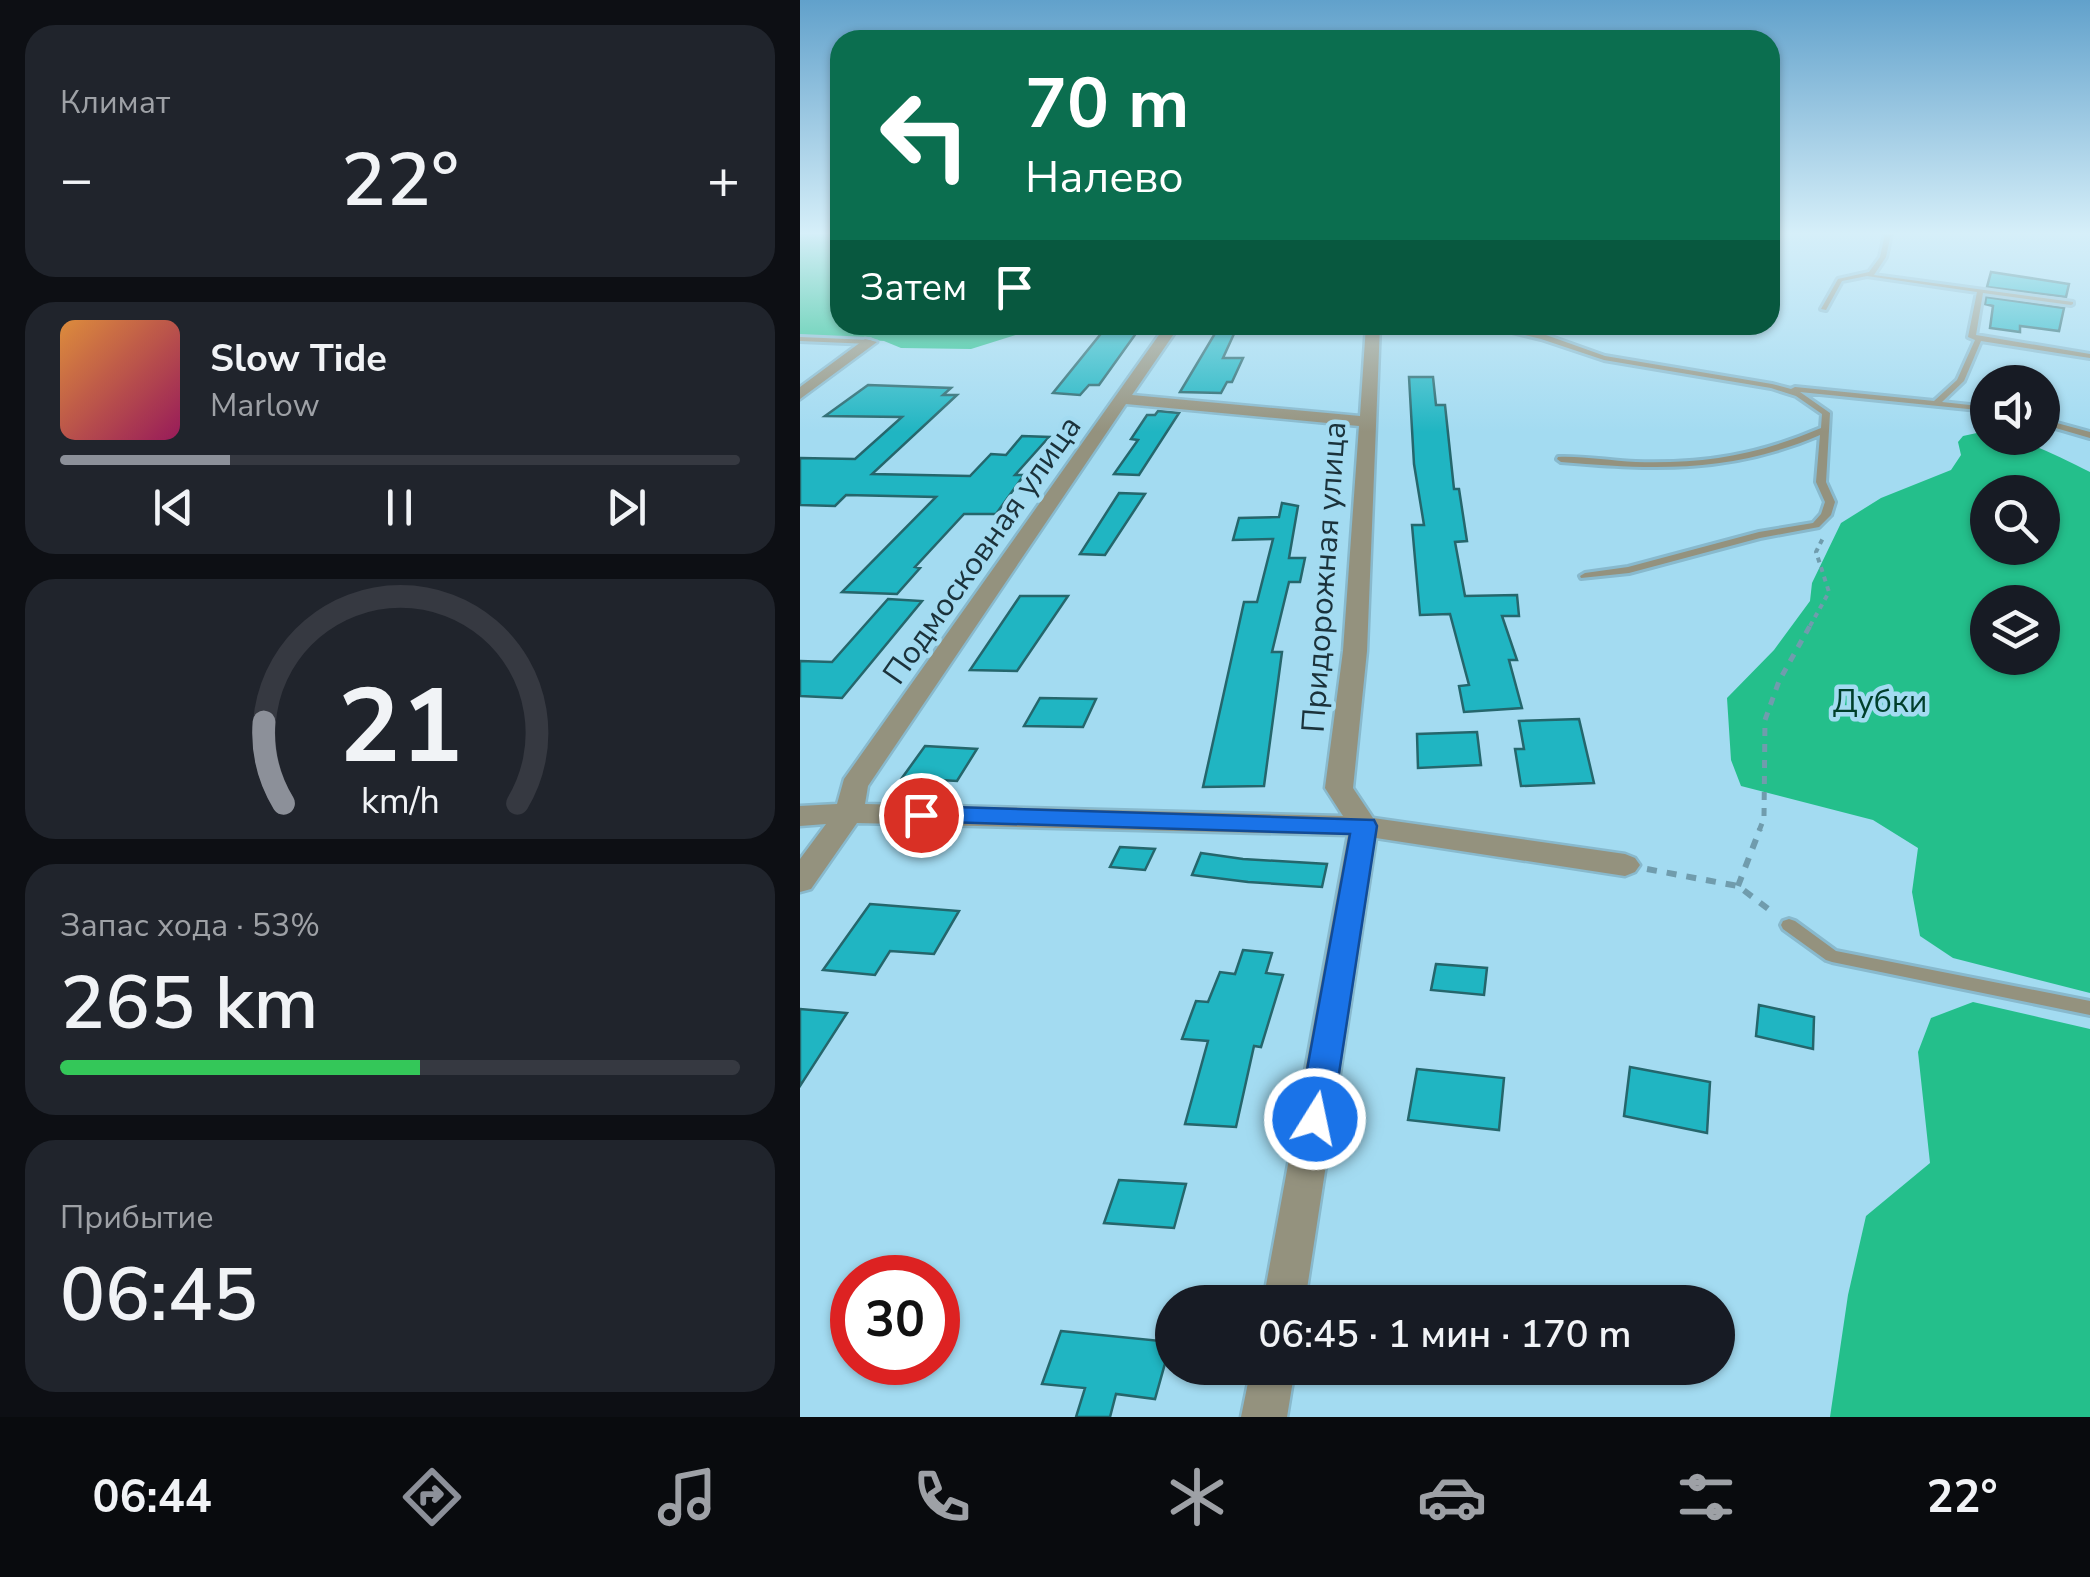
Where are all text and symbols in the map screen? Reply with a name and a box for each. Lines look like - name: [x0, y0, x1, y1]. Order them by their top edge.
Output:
- text: 70 m: [1025, 56, 1189, 152]
- icon: left: [860, 70, 990, 200]
- text: Климат: [60, 81, 170, 124]
- text: 22°: [341, 129, 459, 231]
- text: −: [60, 142, 93, 217]
- text: +: [707, 142, 740, 217]
- text: Налево: [1025, 147, 1184, 208]
- icon: arrive: [987, 260, 1042, 315]
- text: Затем: [860, 262, 967, 313]
- text: Slow Tide: [210, 333, 387, 384]
- map controls: [1970, 365, 2060, 675]
- button: sound: [1970, 365, 2060, 455]
- text: Marlow: [210, 384, 320, 427]
- street label: Подмосковная улица: [873, 407, 1091, 693]
- street label: Придорожная улица: [1292, 420, 1356, 734]
- button: search: [1970, 475, 2060, 565]
- icon: previous: [146, 480, 201, 535]
- icon: pause: [372, 480, 427, 535]
- icon: next: [599, 480, 654, 535]
- button: layers: [1970, 585, 2060, 675]
- text: 21: [338, 656, 462, 798]
- park label: Дубки: [1833, 680, 1927, 723]
- pin: [879, 773, 964, 858]
- text: km/h: [361, 777, 439, 826]
- icon: arrive: [894, 788, 949, 843]
- text: Запас хода · 53%: [60, 904, 320, 947]
- text: 265 km: [60, 952, 318, 1054]
- position arrow: [1263, 1067, 1367, 1171]
- text: Прибытие: [60, 1196, 214, 1239]
- text: 06:45: [60, 1244, 258, 1346]
- speed limit sign: 30: [830, 1255, 960, 1385]
- text: 06:45 · 1 мин · 170 m: [1259, 1309, 1631, 1360]
- icon: directions: [397, 1462, 467, 1532]
- icon: music: [652, 1462, 722, 1532]
- icon: phone: [907, 1462, 977, 1532]
- icon: climate: [1162, 1462, 1232, 1532]
- icon: car: [1417, 1462, 1487, 1532]
- icon: filters: [1671, 1462, 1741, 1532]
- text: 06:44: [92, 1467, 212, 1528]
- text: 22°: [1926, 1467, 1998, 1528]

